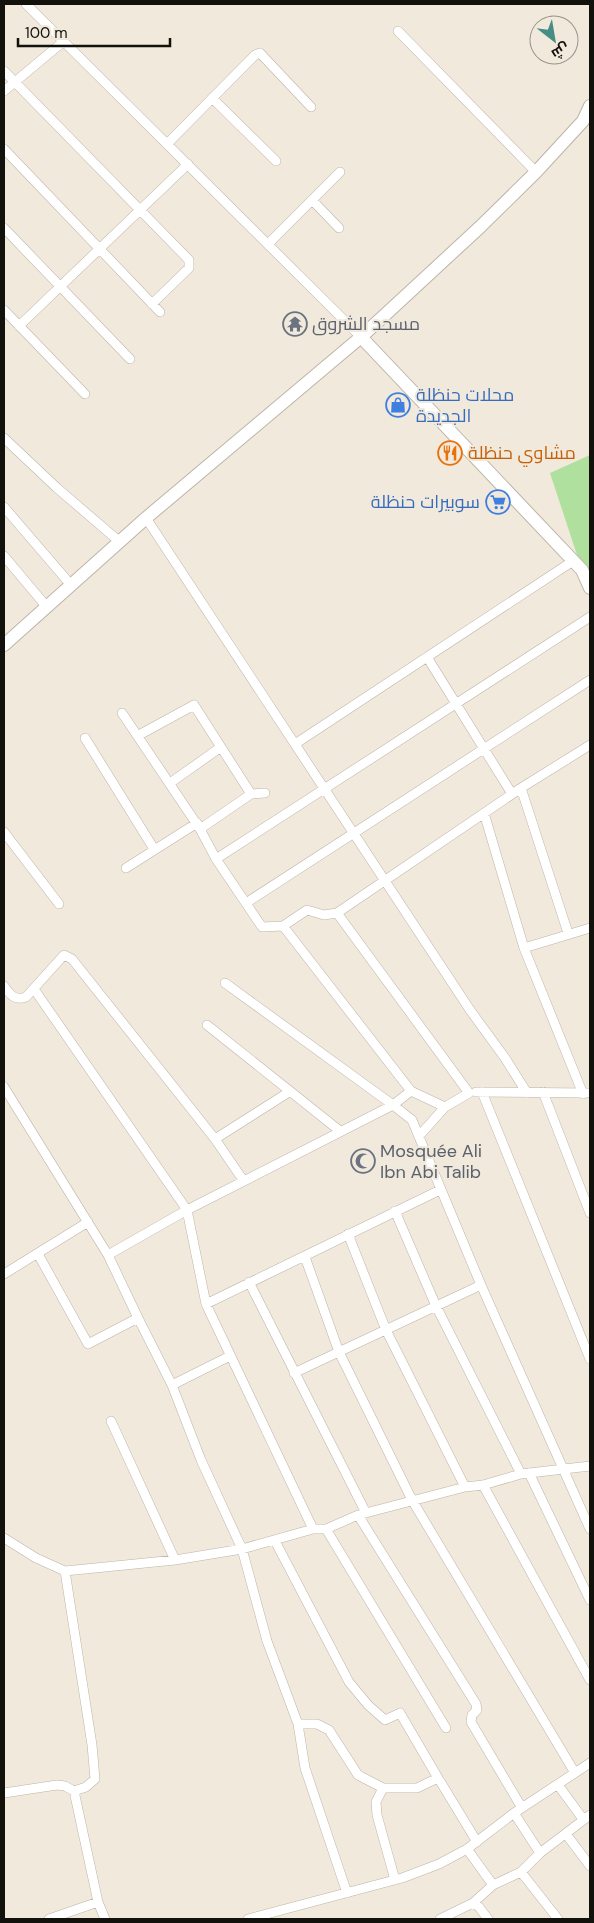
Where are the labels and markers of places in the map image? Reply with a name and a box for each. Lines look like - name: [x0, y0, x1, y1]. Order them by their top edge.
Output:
- temple icon: مسجد الشروق: [282, 311, 308, 337]
- place label: مسجد الشروق: [312, 312, 420, 336]
- place label: محلات حنظلة الجديدة: [416, 383, 514, 428]
- shop icon: محلات حنظلة الجديدة: [385, 392, 411, 418]
- restaurant icon: مشاوي حنظلة: [437, 440, 463, 466]
- place label: مشاوي حنظلة: [468, 441, 576, 467]
- supermarket icon: سوبيرات حنظلة: [485, 489, 511, 515]
- place label: سوبيرات حنظلة: [371, 490, 480, 514]
- place label: Mosquée Ali Ibn Abi Talib: [380, 1139, 482, 1184]
- mosque icon: Mosquée Ali Ibn Abi Talib: [350, 1148, 376, 1174]

